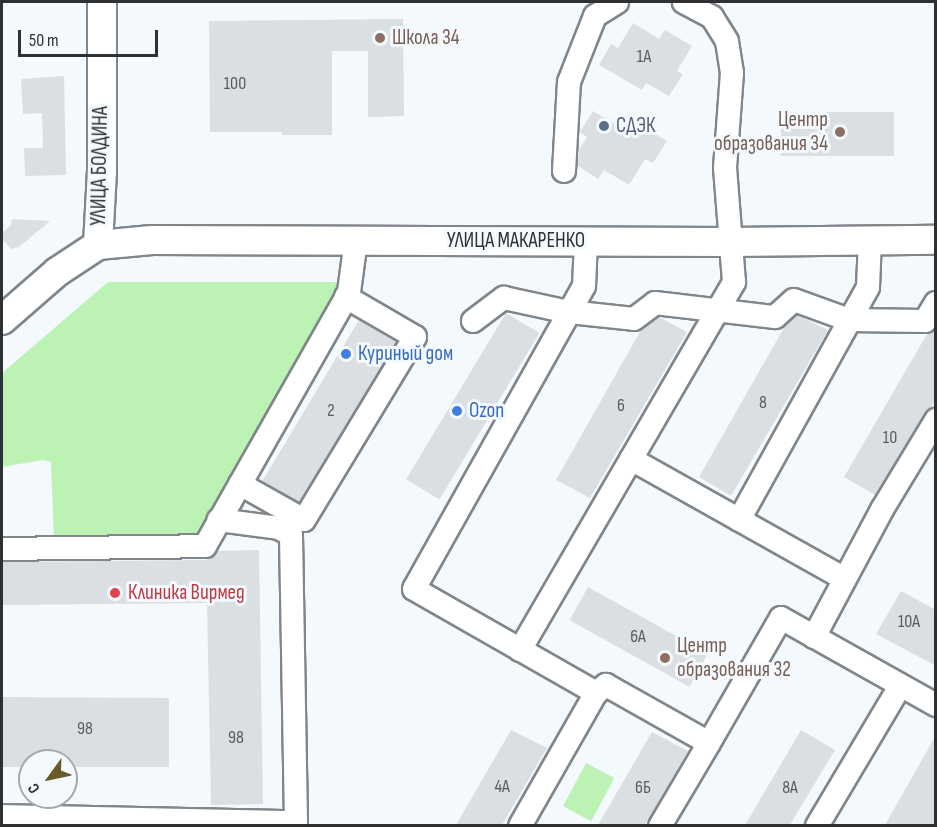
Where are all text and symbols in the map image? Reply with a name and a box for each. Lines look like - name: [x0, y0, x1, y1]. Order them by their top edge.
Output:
- scale bar: [21, 18, 160, 56]
- place label: Школа 34: [392, 25, 460, 51]
- text: 50 m: [29, 30, 59, 51]
- marker: Школа 34: [373, 31, 387, 45]
- house number: 1А: [637, 46, 651, 68]
- house number: 100: [224, 73, 246, 95]
- street label: УЛИЦА БОЛДИНА: [86, 106, 114, 226]
- place label: Центр образования 34: [714, 107, 828, 157]
- place label: СДЭК: [616, 113, 655, 139]
- marker: СДЭК: [597, 119, 611, 133]
- marker: Центр образования 34: [833, 125, 847, 139]
- street label: УЛИЦА МАКАРЕНКО: [447, 228, 585, 254]
- place label: Куриный дом: [358, 341, 453, 367]
- marker: Куриный дом: [339, 347, 353, 361]
- house number: 8: [759, 392, 767, 414]
- house number: 6: [617, 395, 625, 417]
- place label: Ozon: [469, 398, 504, 424]
- house number: 2: [327, 400, 335, 422]
- marker: Ozon: [450, 404, 464, 418]
- house number: 10: [883, 427, 897, 449]
- place label: Клиника Вирмед: [128, 580, 245, 606]
- marker: Клиника Вирмед: [106, 584, 124, 602]
- house number: 10А: [898, 611, 920, 633]
- house number: 6А: [630, 626, 646, 648]
- place label: Центр образования 32: [677, 633, 791, 683]
- marker: Центр образования 32: [658, 651, 672, 665]
- house number: 98: [77, 718, 93, 740]
- house number: 98: [228, 727, 244, 749]
- north arrow: [18, 749, 78, 809]
- house number: 4А: [494, 776, 510, 798]
- house number: 6Б: [635, 777, 651, 799]
- house number: 8А: [782, 777, 798, 799]
- text: С: [24, 779, 44, 797]

